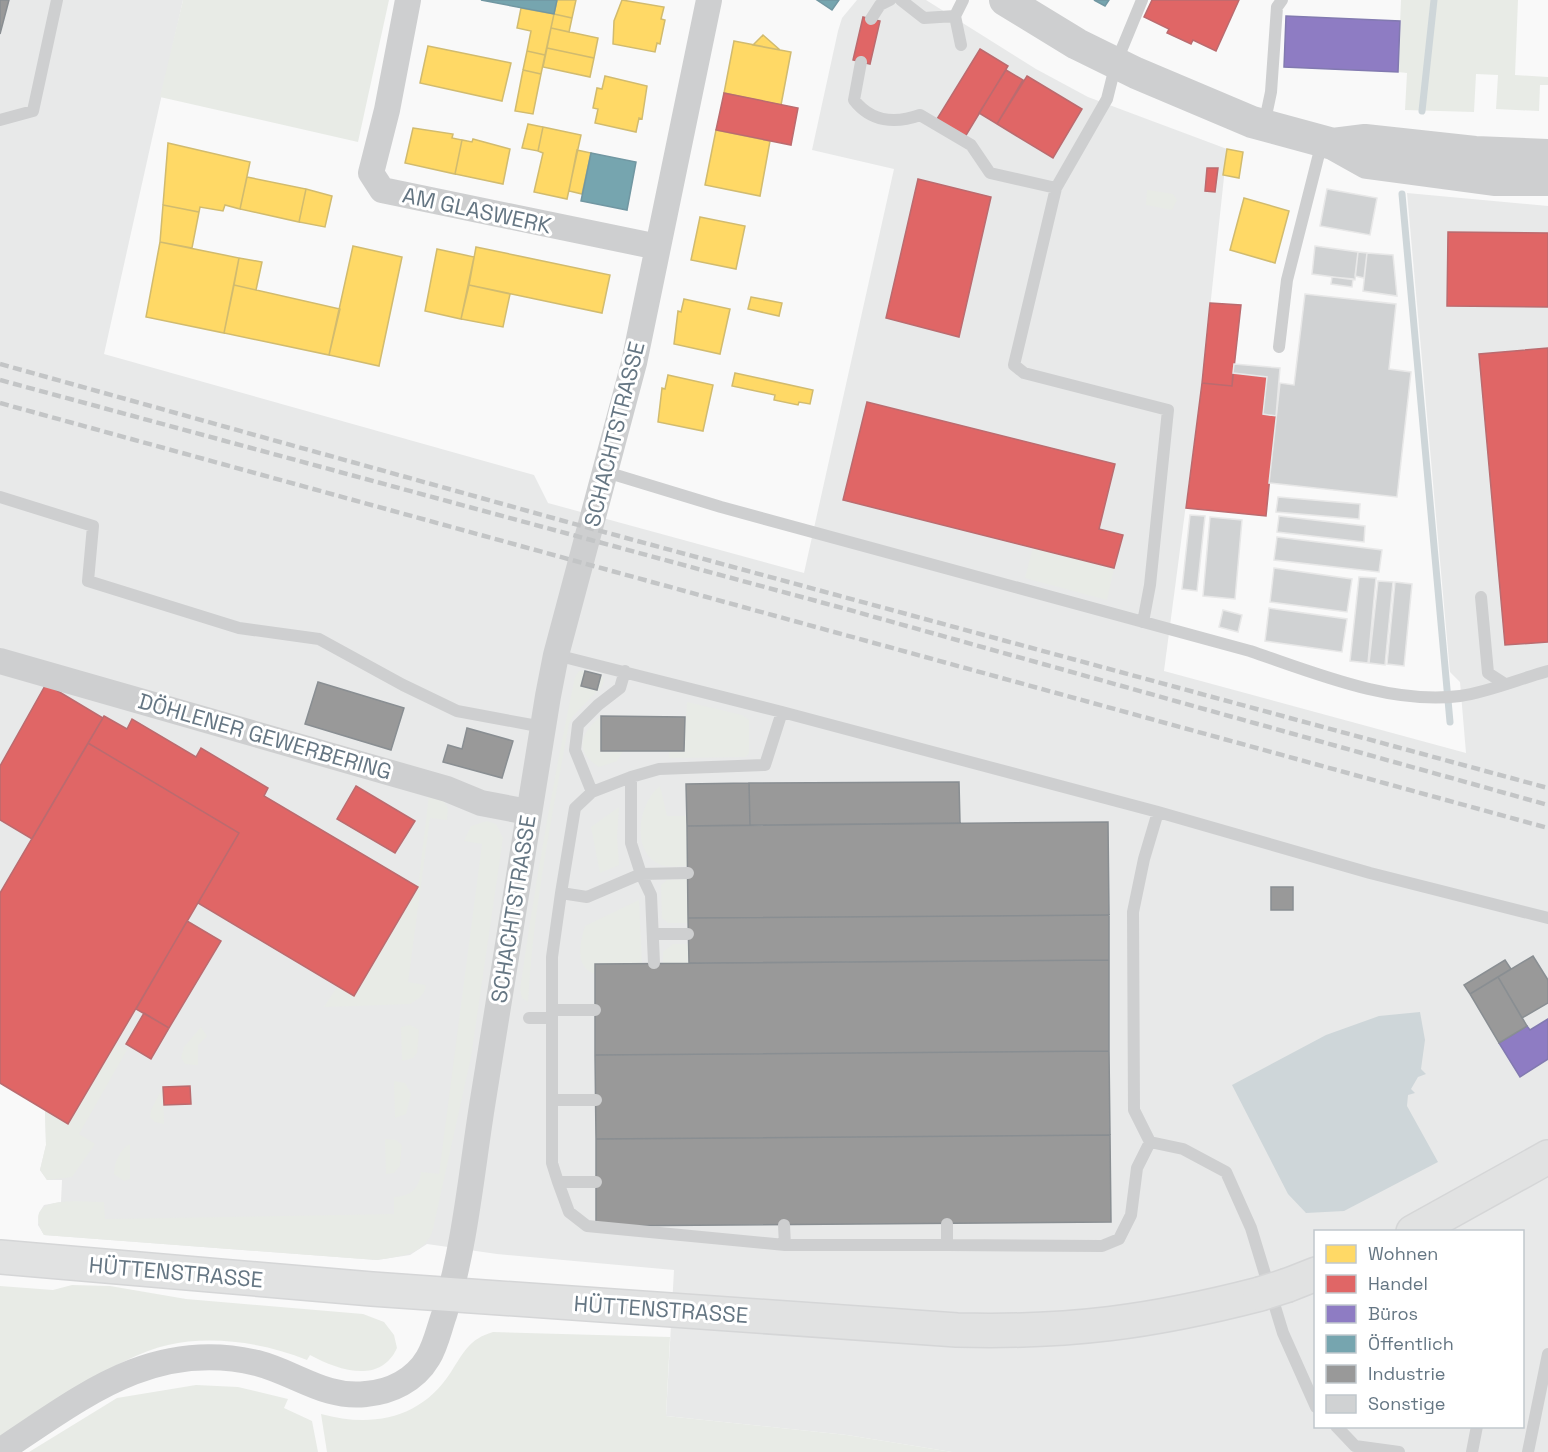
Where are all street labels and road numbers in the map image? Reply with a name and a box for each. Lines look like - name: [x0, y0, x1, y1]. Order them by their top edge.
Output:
- street label: AM GLASWERK: [400, 181, 554, 240]
- street label: SCHACHTSTRASSE: [577, 339, 651, 529]
- street label: DÖHLENER GEWERBERING: [135, 686, 395, 786]
- street label: SCHACHTSTRASSE: [484, 813, 542, 1005]
- street label: HÜTTENSTRASSE: [88, 1250, 264, 1294]
- street label: HÜTTENSTRASSE: [573, 1289, 749, 1329]

